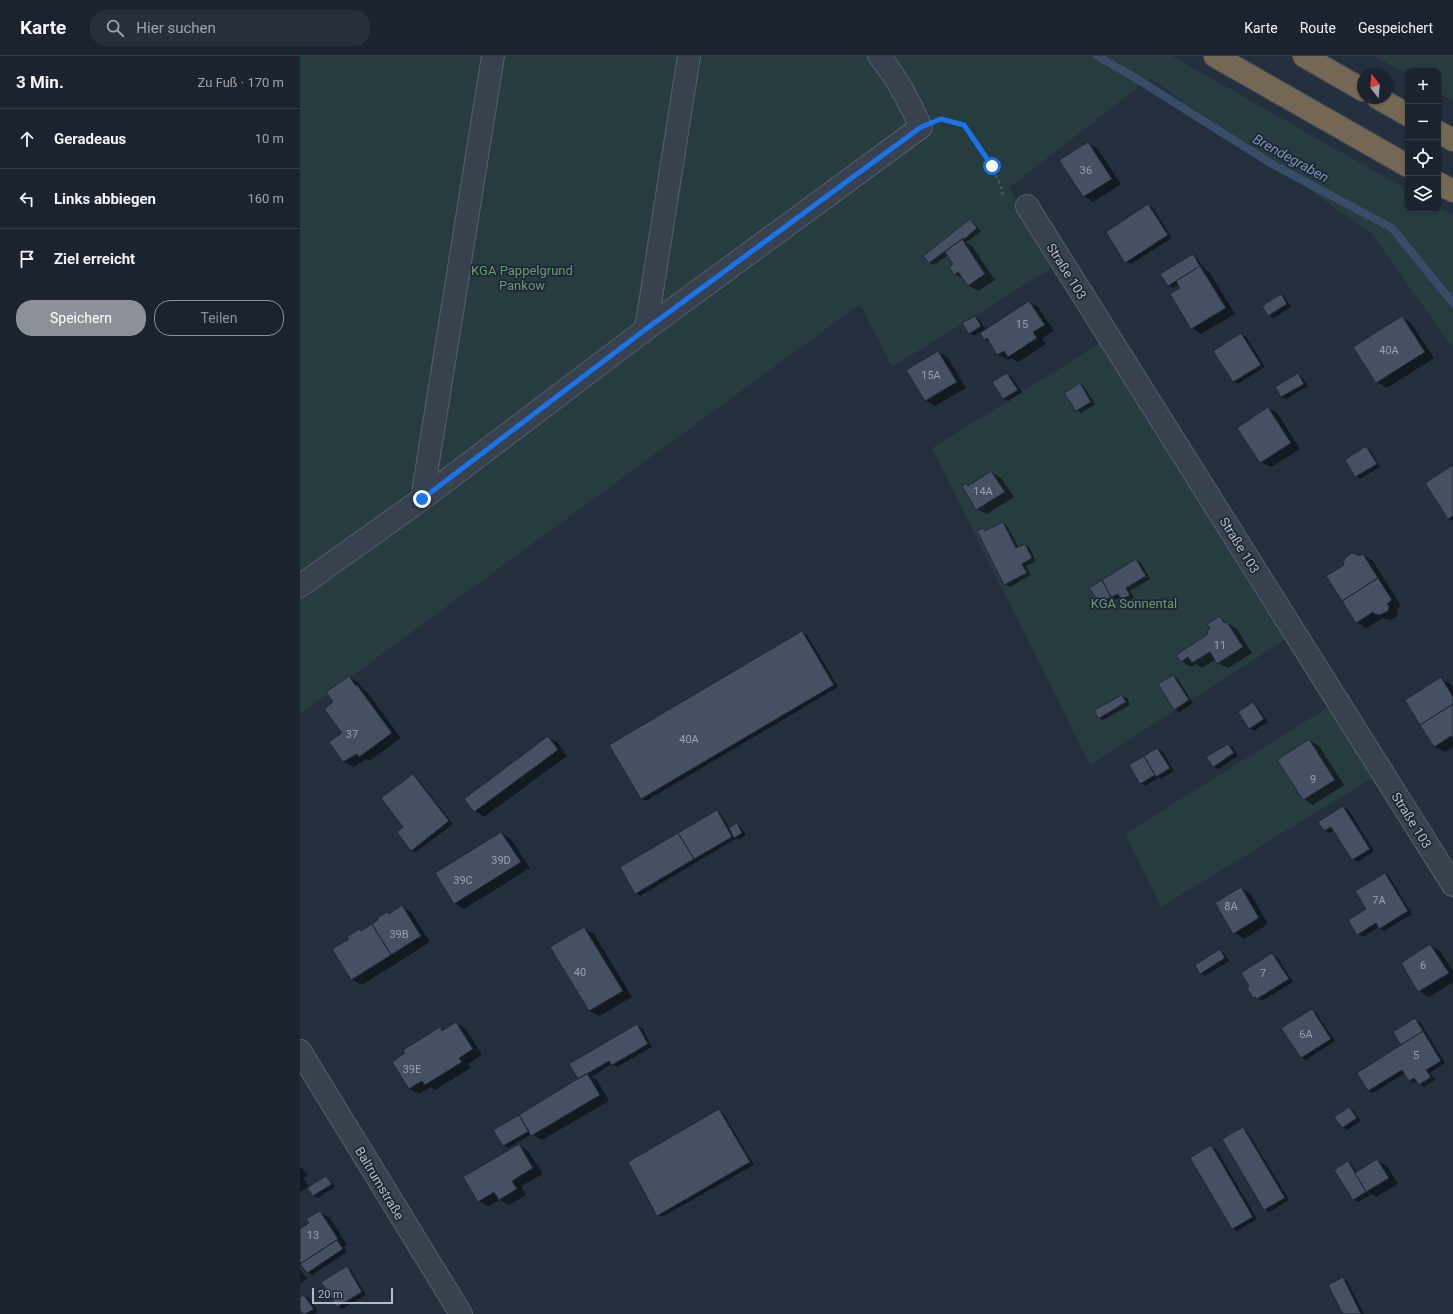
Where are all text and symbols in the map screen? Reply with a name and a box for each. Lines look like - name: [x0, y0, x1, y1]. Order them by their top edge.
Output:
- search box: [90, 10, 370, 46]
- text: Karte: [20, 16, 66, 39]
- icon: search: [104, 17, 126, 39]
- text: Hier suchen: [136, 19, 216, 37]
- text: Karte: [1244, 20, 1278, 36]
- text: Route: [1300, 20, 1336, 36]
- text: Gespeichert: [1358, 20, 1433, 36]
- north arrow: [1357, 68, 1393, 104]
- map controls: [1405, 68, 1441, 212]
- button: +: [1405, 68, 1441, 104]
- text: 3 Min.: [16, 72, 64, 92]
- text: Zu Fuß · 170 m: [198, 75, 284, 90]
- button: −: [1405, 104, 1441, 140]
- icon: ahead: [16, 128, 38, 150]
- text: Geradeaus: [54, 130, 126, 148]
- text: 10 m: [255, 131, 284, 146]
- water label: Brendegraben: [1250, 131, 1332, 185]
- button: locate: [1405, 140, 1441, 176]
- route start: [983, 157, 1001, 175]
- house number: 36: [1080, 164, 1092, 177]
- button: layers: [1405, 176, 1441, 212]
- icon: left: [16, 188, 38, 210]
- text: Links abbiegen: [54, 190, 156, 208]
- text: 160 m: [247, 191, 284, 206]
- street label: Straße 103: [1044, 241, 1090, 302]
- icon: arrive: [16, 248, 38, 270]
- text: Ziel erreicht: [54, 250, 135, 268]
- park label: KGA Pappelgrund Pankow: [471, 263, 573, 293]
- button: Speichern: [16, 300, 146, 336]
- button: Teilen: [154, 300, 284, 336]
- house number: 15: [1016, 318, 1028, 331]
- house number: 40A: [1379, 344, 1400, 357]
- house number: 15A: [921, 369, 942, 382]
- house number: 14A: [973, 485, 994, 498]
- route end: [413, 490, 431, 508]
- street label: Straße 103: [1217, 515, 1263, 576]
- park label: KGA Sonnental: [1091, 596, 1177, 611]
- house number: 11: [1214, 639, 1226, 652]
- house number: 37: [346, 728, 358, 741]
- house number: 40A: [679, 733, 700, 746]
- house number: 9: [1310, 773, 1316, 786]
- street label: Straße 103: [1389, 790, 1435, 851]
- house number: 39D: [491, 854, 511, 867]
- house number: 39C: [453, 874, 473, 887]
- house number: 7A: [1372, 894, 1387, 907]
- house number: 8A: [1224, 900, 1239, 913]
- house number: 39B: [389, 928, 409, 941]
- house number: 6: [1420, 959, 1426, 972]
- house number: 40: [574, 966, 586, 979]
- house number: 7: [1260, 967, 1266, 980]
- house number: 6A: [1299, 1028, 1314, 1041]
- house number: 5: [1413, 1049, 1419, 1062]
- house number: 39E: [403, 1063, 421, 1076]
- street label: Baltrumstraße: [352, 1144, 407, 1223]
- house number: 13: [307, 1229, 319, 1242]
- scale bar: [312, 1286, 393, 1305]
- text: 20 m: [318, 1288, 343, 1301]

